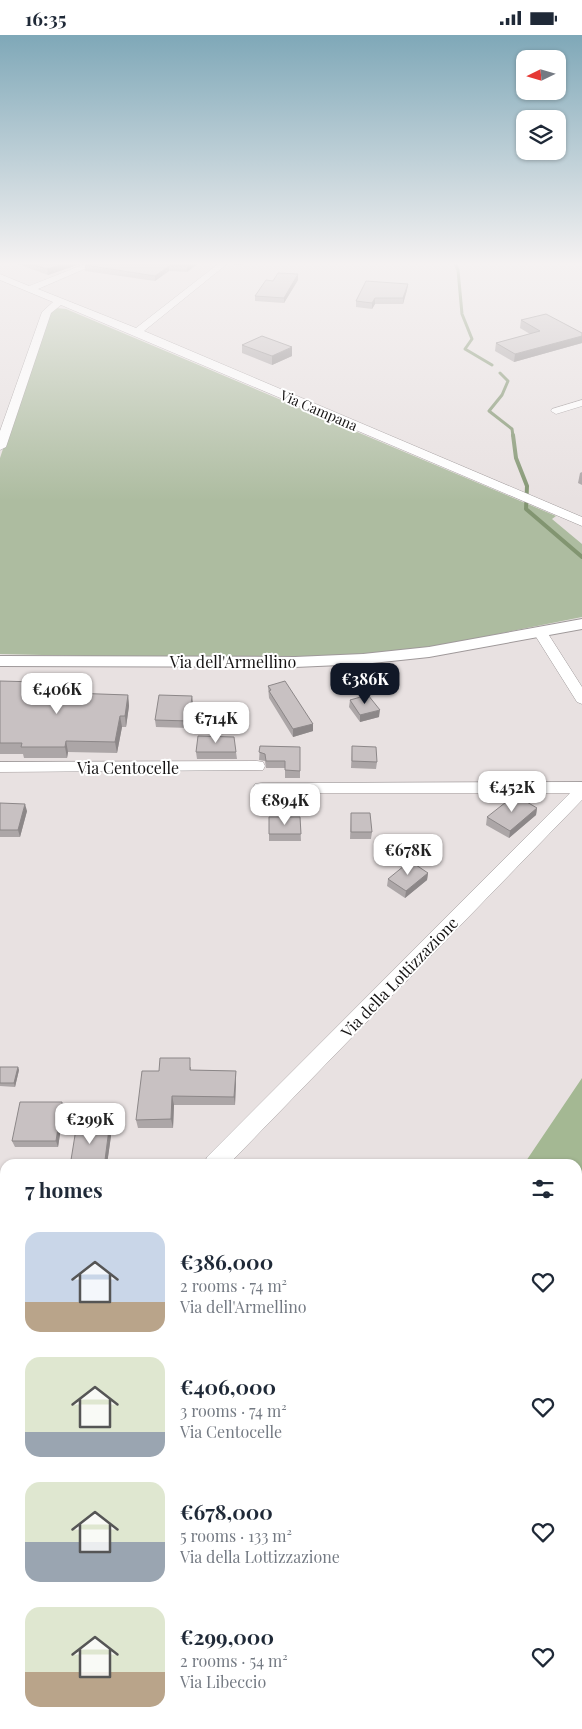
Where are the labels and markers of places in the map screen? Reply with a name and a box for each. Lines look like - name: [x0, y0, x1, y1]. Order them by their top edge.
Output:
- pin: €386K: [330, 663, 400, 705]
- pin: €406K: [22, 673, 92, 715]
- pin: €714K: [181, 701, 251, 744]
- pin: €452K: [477, 771, 547, 813]
- pin: €894K: [250, 783, 320, 826]
- pin: €678K: [373, 833, 443, 876]
- pin: €299K: [55, 1103, 125, 1145]

